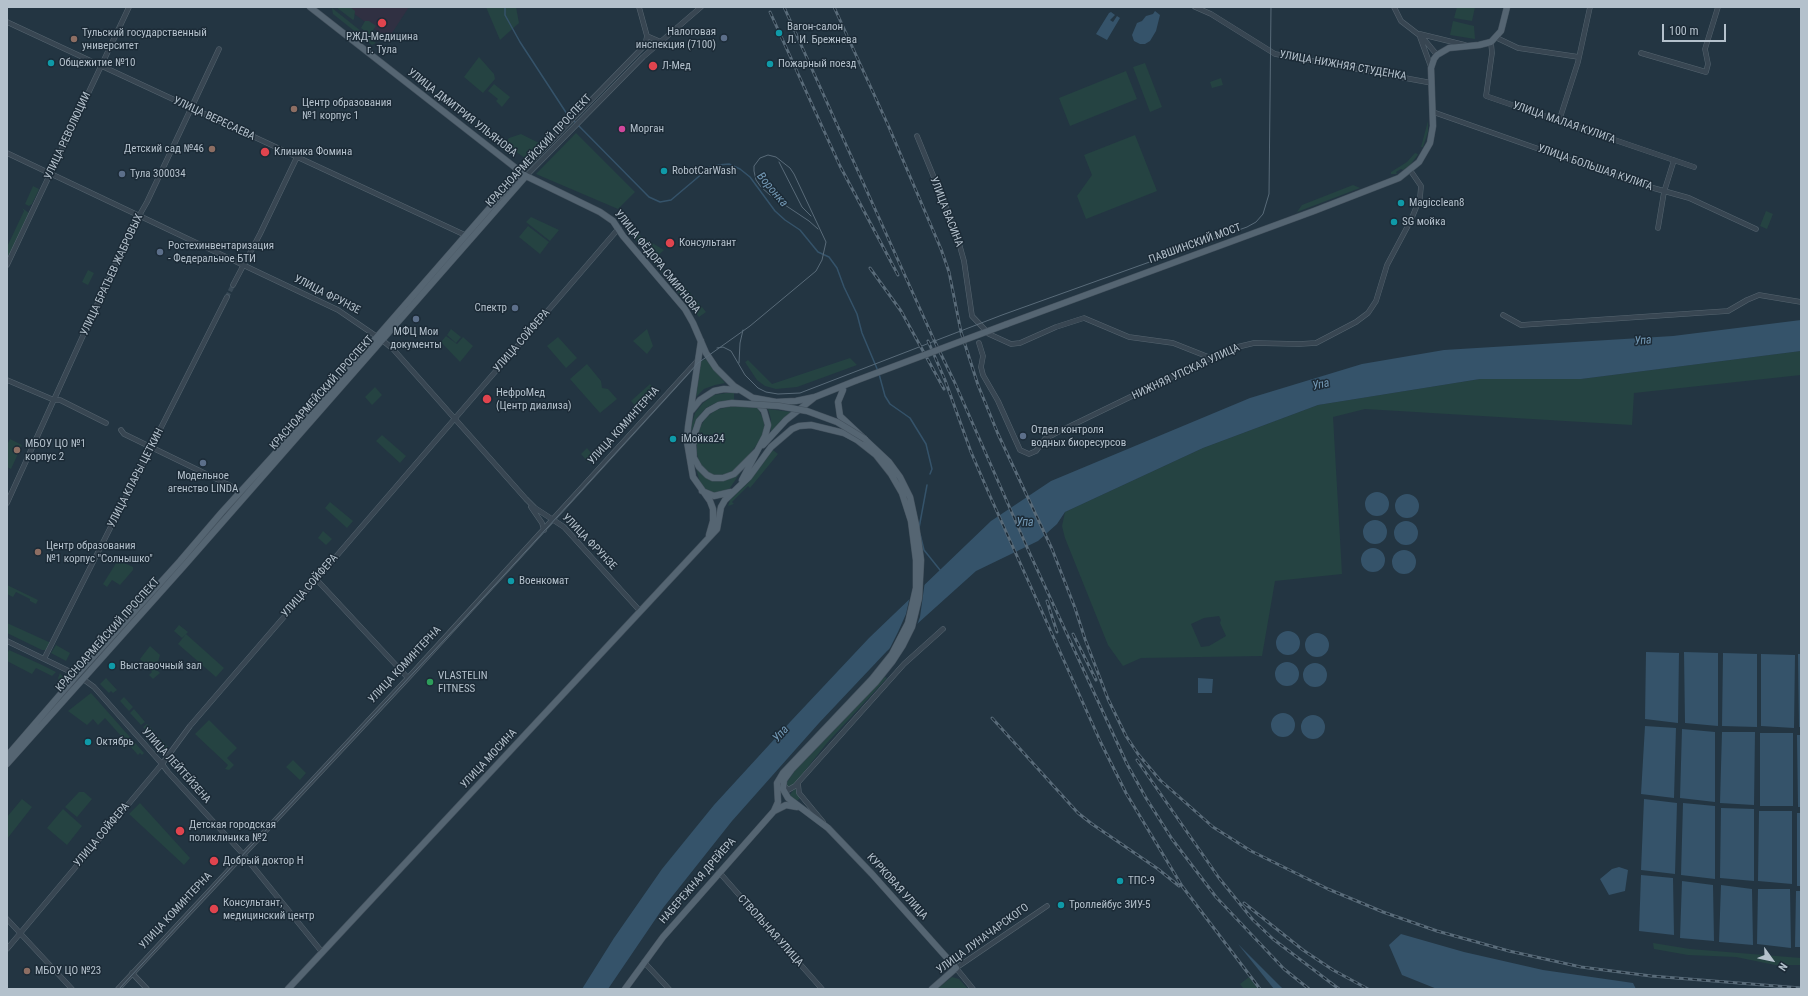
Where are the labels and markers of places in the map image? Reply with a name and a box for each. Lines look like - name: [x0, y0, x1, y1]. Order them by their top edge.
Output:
- marker: РЖД-Медицина г. Тула: [376, 17, 388, 29]
- place label: Вагон-салон Л. И. Брежнева: [787, 20, 857, 46]
- place label: Налоговая инспекция (7100): [636, 25, 716, 51]
- place label: Тульский государственный университет: [82, 26, 207, 52]
- marker: Вагон-салон Л. И. Брежнева: [774, 28, 784, 38]
- place label: РЖД-Медицина г. Тула: [346, 30, 418, 56]
- marker: Налоговая инспекция (7100): [719, 33, 729, 43]
- marker: Тульский государственный университет: [69, 34, 79, 44]
- place label: Общежитие №10: [59, 56, 135, 70]
- place label: Пожарный поезд: [778, 57, 857, 71]
- marker: Общежитие №10: [46, 58, 56, 68]
- place label: Л-Мед: [662, 59, 691, 73]
- marker: Пожарный поезд: [765, 59, 775, 69]
- marker: Л-Мед: [647, 60, 659, 72]
- place label: Центр образования №1 корпус 1: [302, 96, 392, 122]
- marker: Центр образования №1 корпус 1: [289, 104, 299, 114]
- place label: Морган: [630, 122, 664, 136]
- marker: Морган: [617, 124, 627, 134]
- place label: Детский сад №46: [124, 142, 204, 156]
- marker: Детский сад №46: [207, 144, 217, 154]
- place label: Клиника Фомина: [274, 145, 352, 159]
- marker: Клиника Фомина: [259, 146, 271, 158]
- place label: RobotCarWash: [672, 164, 736, 178]
- marker: RobotCarWash: [659, 166, 669, 176]
- place label: Тула 300034: [130, 167, 186, 181]
- marker: Тула 300034: [117, 169, 127, 179]
- place label: Magicclean8: [1409, 196, 1464, 210]
- marker: Magicclean8: [1396, 198, 1406, 208]
- place label: SG мойка: [1402, 215, 1446, 229]
- marker: SG мойка: [1389, 217, 1399, 227]
- place label: Консультант: [679, 236, 736, 250]
- marker: Консультант: [664, 237, 676, 249]
- place label: Ростехинвентаризация - Федеральное БТИ: [168, 239, 274, 265]
- marker: Ростехинвентаризация - Федеральное БТИ: [155, 247, 165, 257]
- place label: Спектр: [475, 301, 507, 315]
- marker: Спектр: [510, 303, 520, 313]
- marker: МФЦ Мои документы: [411, 314, 421, 324]
- place label: МФЦ Мои документы: [390, 325, 442, 351]
- place label: НефроМед (Центр диализа): [496, 386, 572, 412]
- marker: НефроМед (Центр диализа): [481, 393, 493, 405]
- place label: Отдел контроля водных биоресурсов: [1031, 423, 1126, 449]
- marker: Отдел контроля водных биоресурсов: [1018, 431, 1028, 441]
- place label: iМойка24: [681, 432, 724, 446]
- marker: iМойка24: [668, 434, 678, 444]
- place label: МБОУ ЦО №1 корпус 2: [25, 437, 86, 463]
- marker: МБОУ ЦО №1 корпус 2: [12, 445, 22, 455]
- marker: Модельное агенство LINDA: [198, 458, 208, 468]
- place label: Модельное агенство LINDA: [168, 469, 238, 495]
- place label: Центр образования №1 корпус "Солнышко": [46, 539, 153, 565]
- marker: Центр образования №1 корпус "Солнышко": [33, 547, 43, 557]
- place label: Военкомат: [519, 574, 569, 588]
- marker: Военкомат: [506, 576, 516, 586]
- place label: Выставочный зал: [120, 659, 202, 673]
- marker: Выставочный зал: [107, 661, 117, 671]
- place label: VLASTELIN FITNESS: [438, 669, 488, 695]
- marker: VLASTELIN FITNESS: [425, 677, 435, 687]
- place label: Октябрь: [96, 735, 134, 749]
- marker: Октябрь: [83, 737, 93, 747]
- place label: Детская городская поликлиника №2: [189, 818, 276, 844]
- marker: Детская городская поликлиника №2: [174, 825, 186, 837]
- place label: Добрый доктор Н: [223, 854, 304, 868]
- marker: Добрый доктор Н: [208, 855, 220, 867]
- place label: ТПС-9: [1128, 874, 1155, 888]
- marker: ТПС-9: [1115, 876, 1125, 886]
- place label: Консультант, медицинский центр: [223, 896, 314, 922]
- place label: Троллейбус ЗИУ-5: [1069, 898, 1150, 912]
- marker: Троллейбус ЗИУ-5: [1056, 900, 1066, 910]
- marker: Консультант, медицинский центр: [208, 903, 220, 915]
- place label: МБОУ ЦО №23: [35, 964, 101, 978]
- marker: МБОУ ЦО №23: [22, 966, 32, 976]

